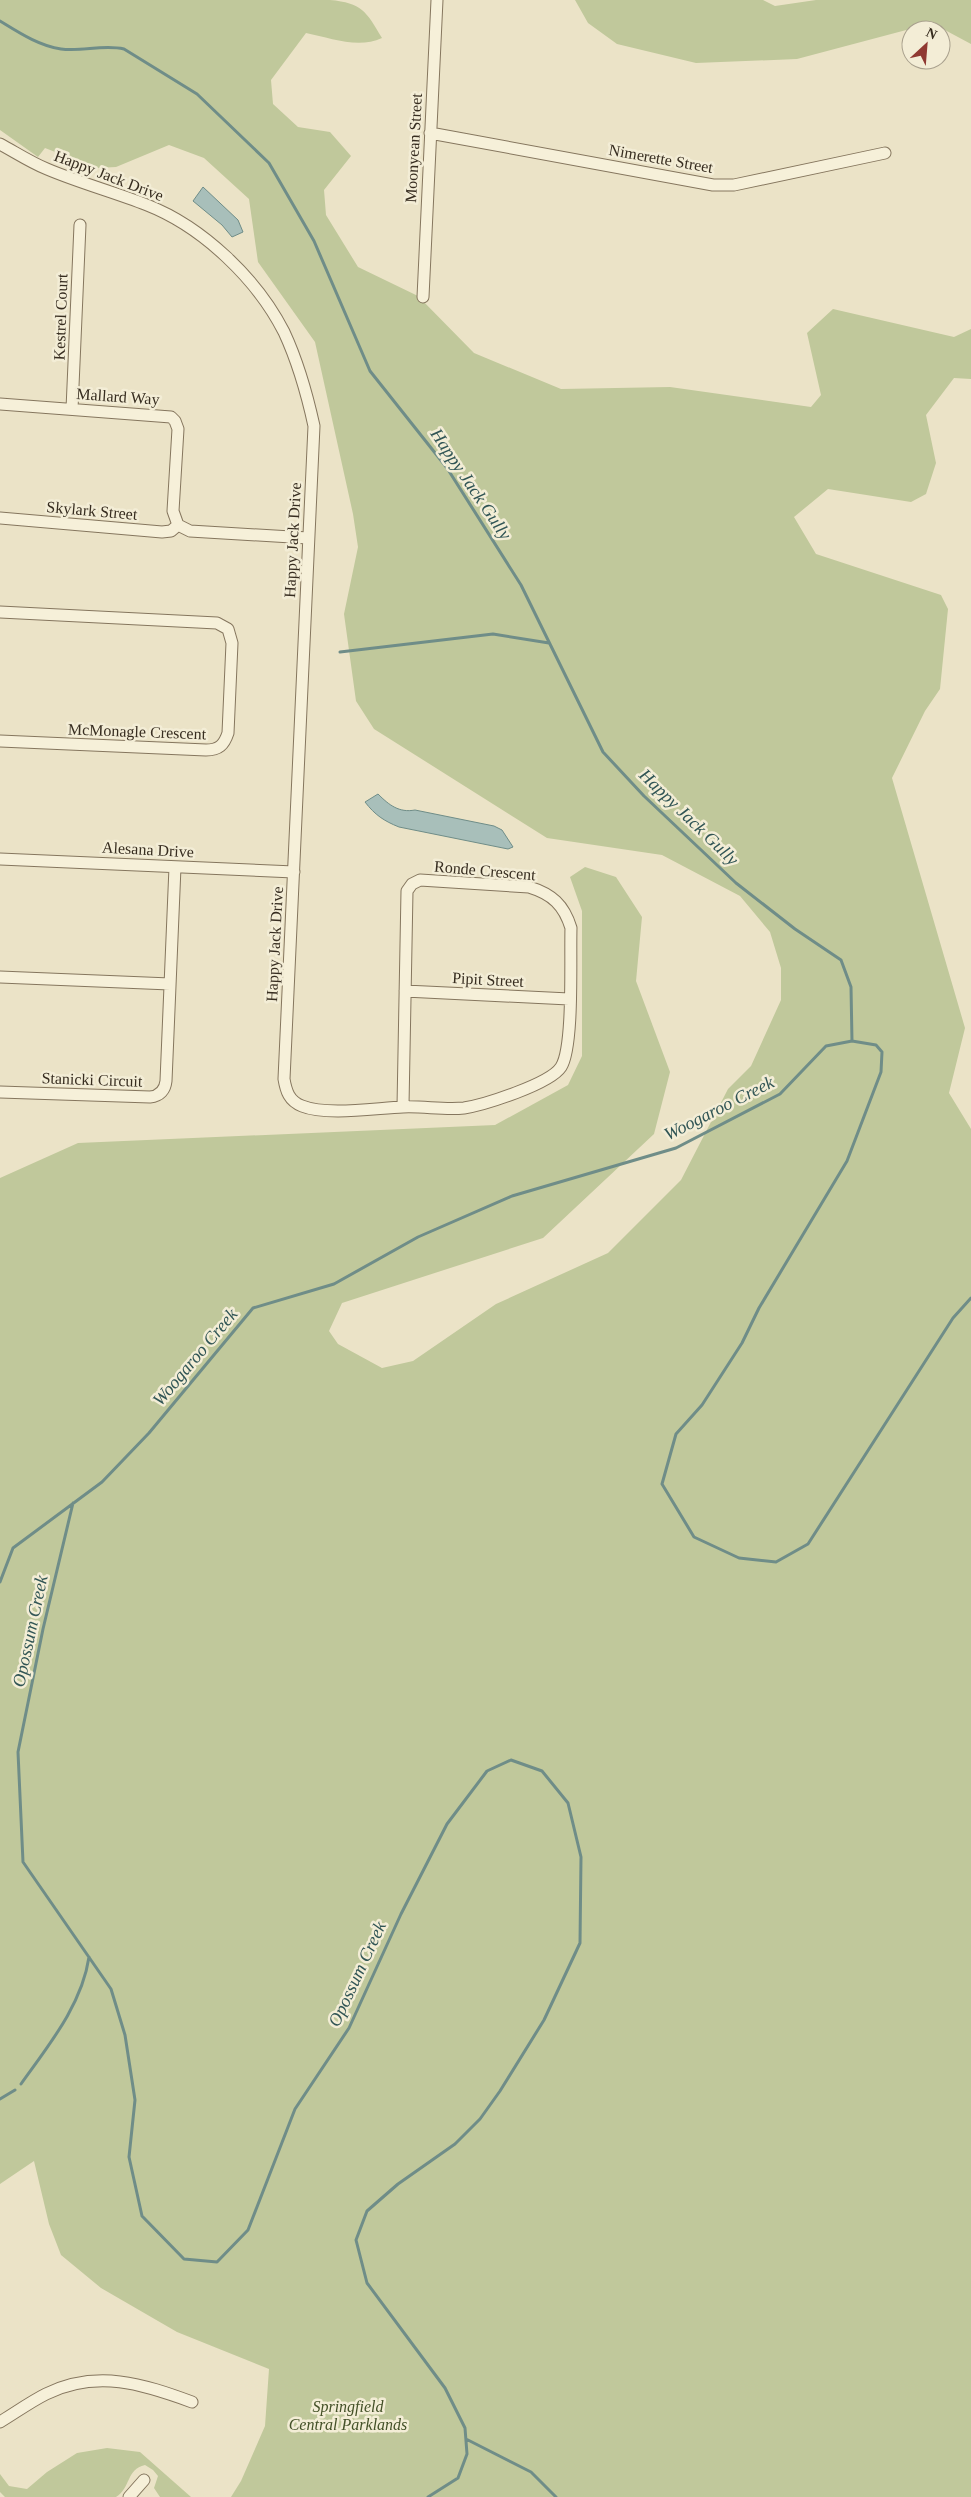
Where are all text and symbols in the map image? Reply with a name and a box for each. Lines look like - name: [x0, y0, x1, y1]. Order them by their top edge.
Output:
- north arrow: [901, 20, 951, 70]
- text: N: [924, 25, 939, 43]
- street label: Moonyean Street: [402, 92, 426, 203]
- street label: Nimerette Street: [608, 141, 715, 176]
- street label: Happy Jack Drive: [51, 147, 166, 205]
- street label: Kestrel Court: [50, 273, 71, 361]
- street label: Mallard Way: [76, 385, 160, 409]
- water label: Happy Jack Gully: [426, 424, 516, 543]
- street label: Happy Jack Drive: [281, 482, 305, 598]
- street label: Skylark Street: [46, 498, 139, 524]
- street label: McMonagle Crescent: [68, 721, 207, 743]
- water label: Happy Jack Gully: [635, 764, 743, 869]
- street label: Alesana Drive: [102, 839, 194, 860]
- street label: Ronde Crescent: [434, 858, 537, 883]
- street label: Happy Jack Drive: [263, 886, 287, 1002]
- street label: Pipit Street: [452, 969, 525, 991]
- street label: Stanicki Circuit: [41, 1069, 143, 1090]
- water label: Woogaroo Creek: [661, 1071, 778, 1144]
- water label: Woogaroo Creek: [149, 1304, 242, 1410]
- water label: Opossum Creek: [8, 1572, 52, 1689]
- water label: Opossum Creek: [324, 1917, 391, 2030]
- park label: Springfield Central Parklands: [289, 2398, 407, 2433]

